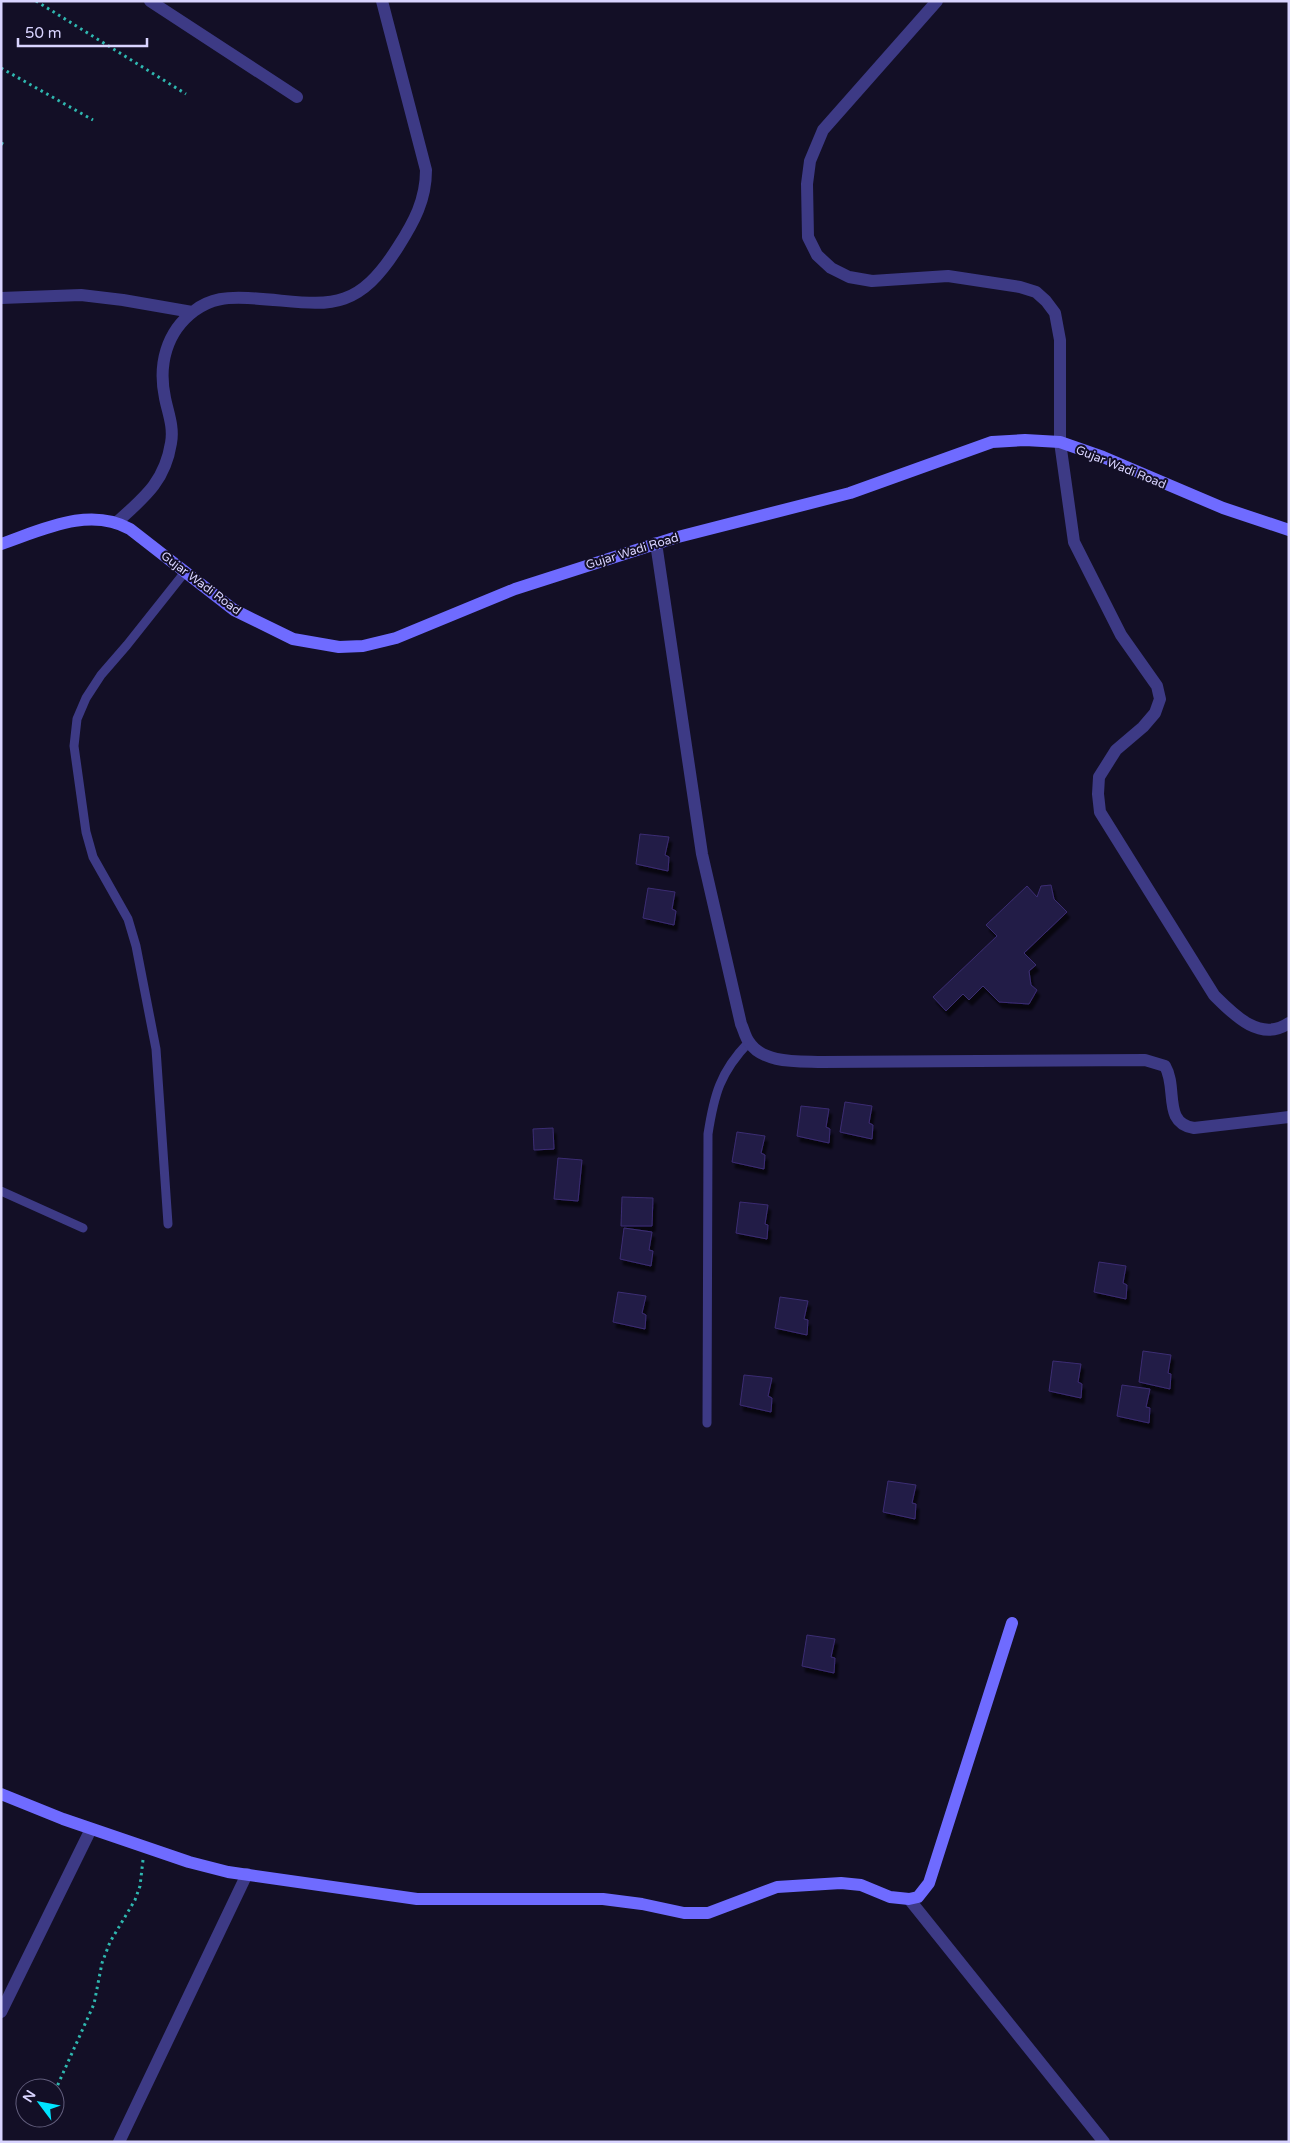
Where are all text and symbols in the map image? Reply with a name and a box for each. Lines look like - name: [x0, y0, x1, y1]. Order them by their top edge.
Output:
- scale bar: [18, 15, 146, 47]
- text: 50 m: [25, 24, 62, 42]
- street label: Gujar Wadi Road: [1074, 443, 1168, 491]
- street label: Gujar Wadi Road: [584, 530, 680, 572]
- street label: Gujar Wadi Road: [158, 548, 244, 618]
- north arrow: [15, 2078, 65, 2128]
- text: N: [19, 2087, 40, 2106]

